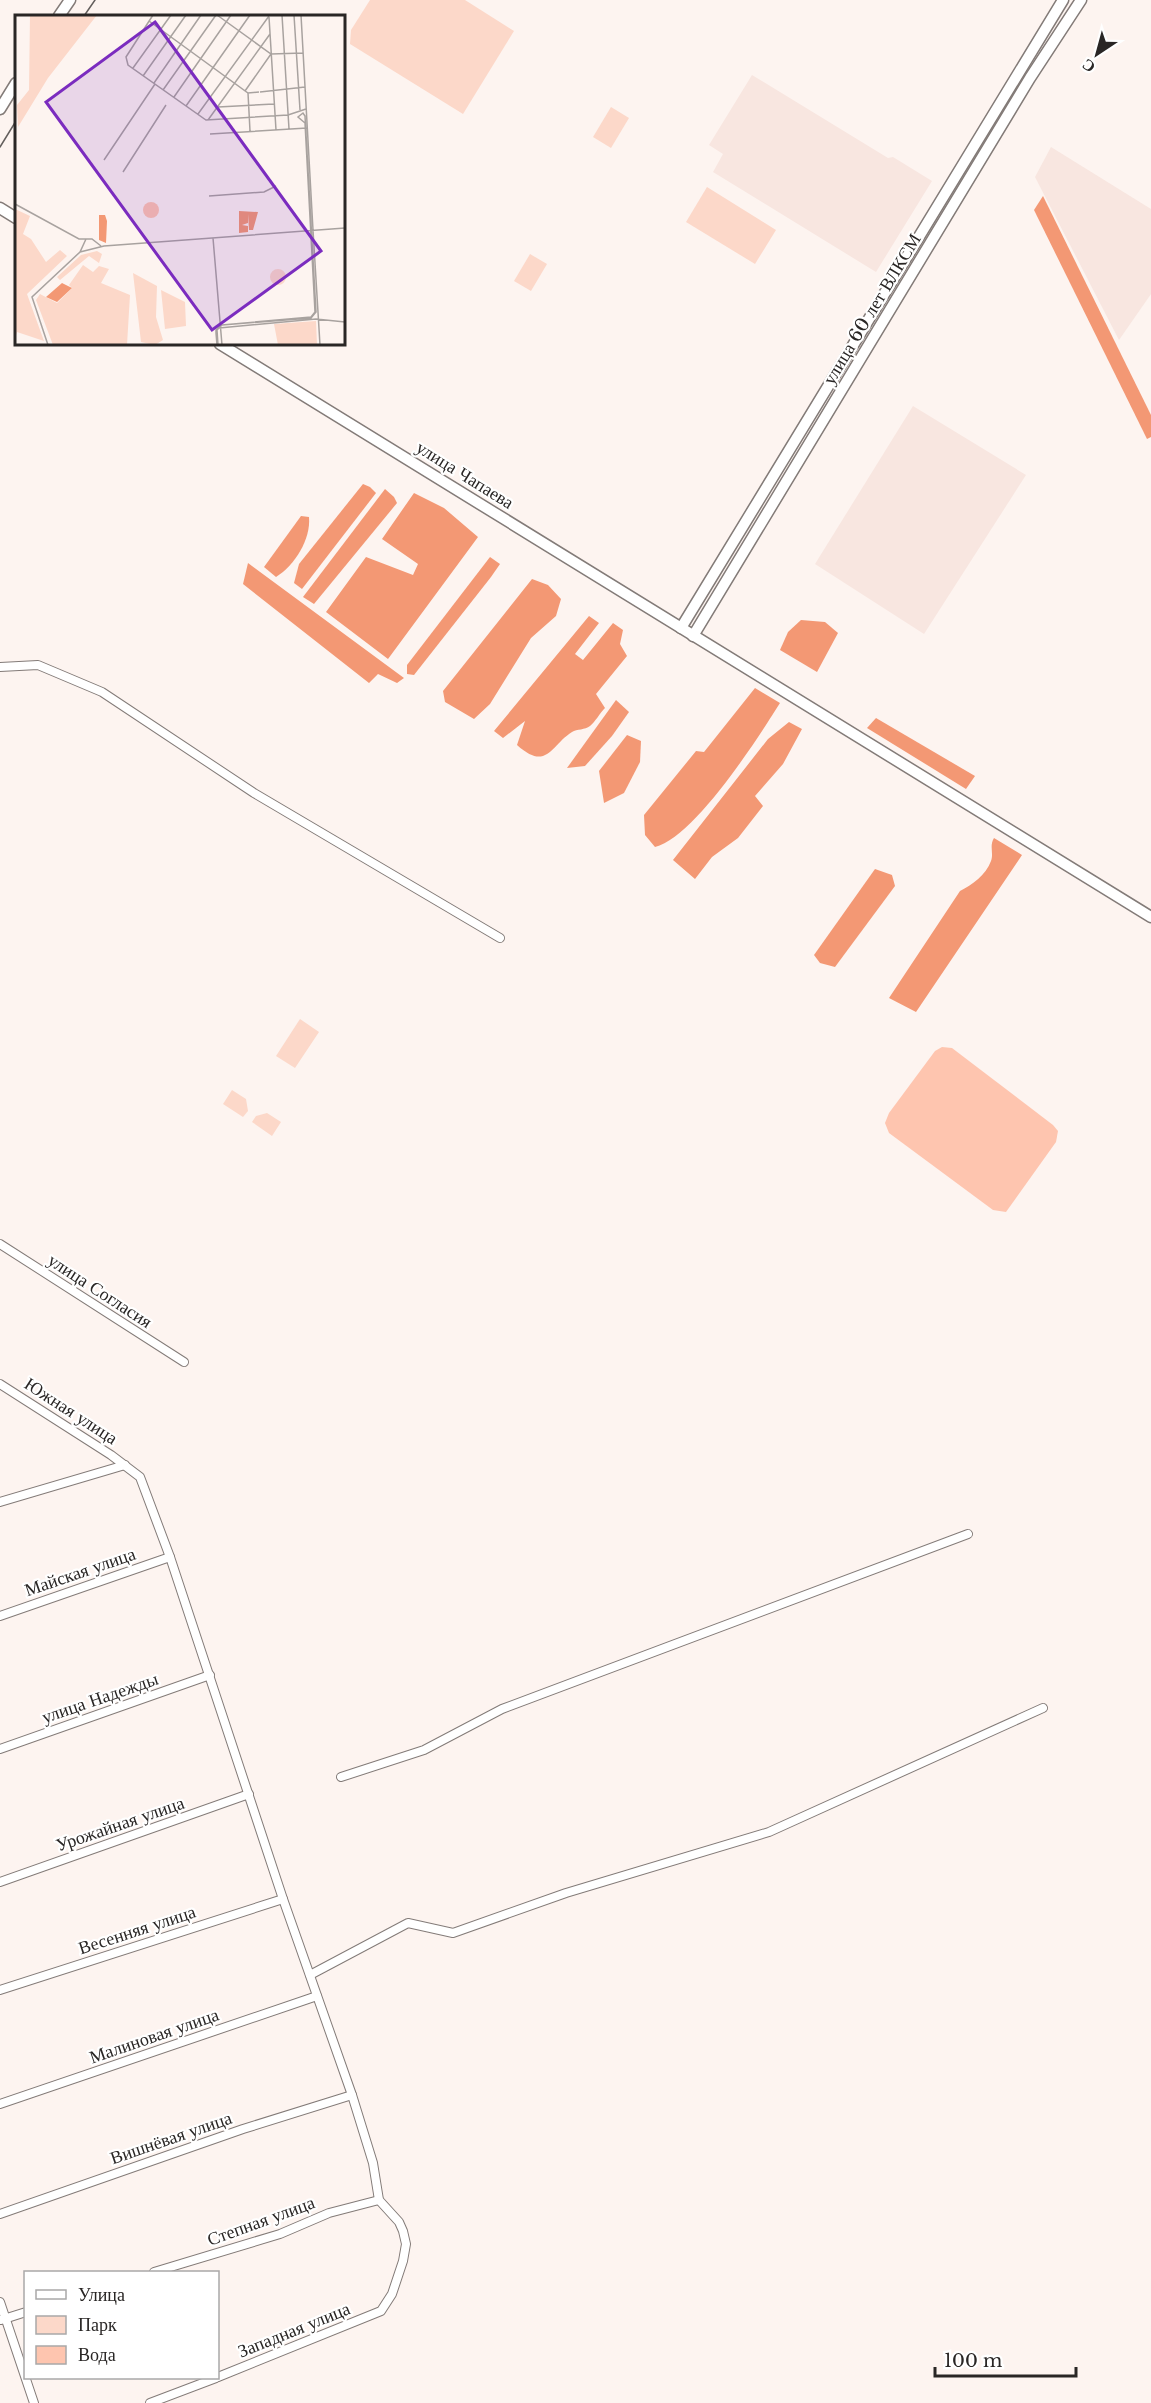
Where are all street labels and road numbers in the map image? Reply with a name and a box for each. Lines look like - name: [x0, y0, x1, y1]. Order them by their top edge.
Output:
- street label: улица 60 лет ВЛКСМ: [818, 229, 926, 389]
- street label: улица Чапаева: [412, 436, 518, 514]
- street label: улица Согласия: [44, 1249, 156, 1333]
- street label: Южная улица: [20, 1373, 122, 1449]
- street label: Майская улица: [22, 1543, 138, 1601]
- street label: улица Надежды: [39, 1668, 161, 1728]
- street label: Урожайная улица: [53, 1792, 187, 1856]
- street label: Весенняя улица: [76, 1901, 198, 1959]
- street label: Малиновая улица: [86, 2004, 222, 2068]
- street label: Вишнёвая улица: [107, 2107, 235, 2169]
- street label: Степная улица: [204, 2191, 318, 2251]
- street label: Западная улица: [235, 2297, 353, 2363]

